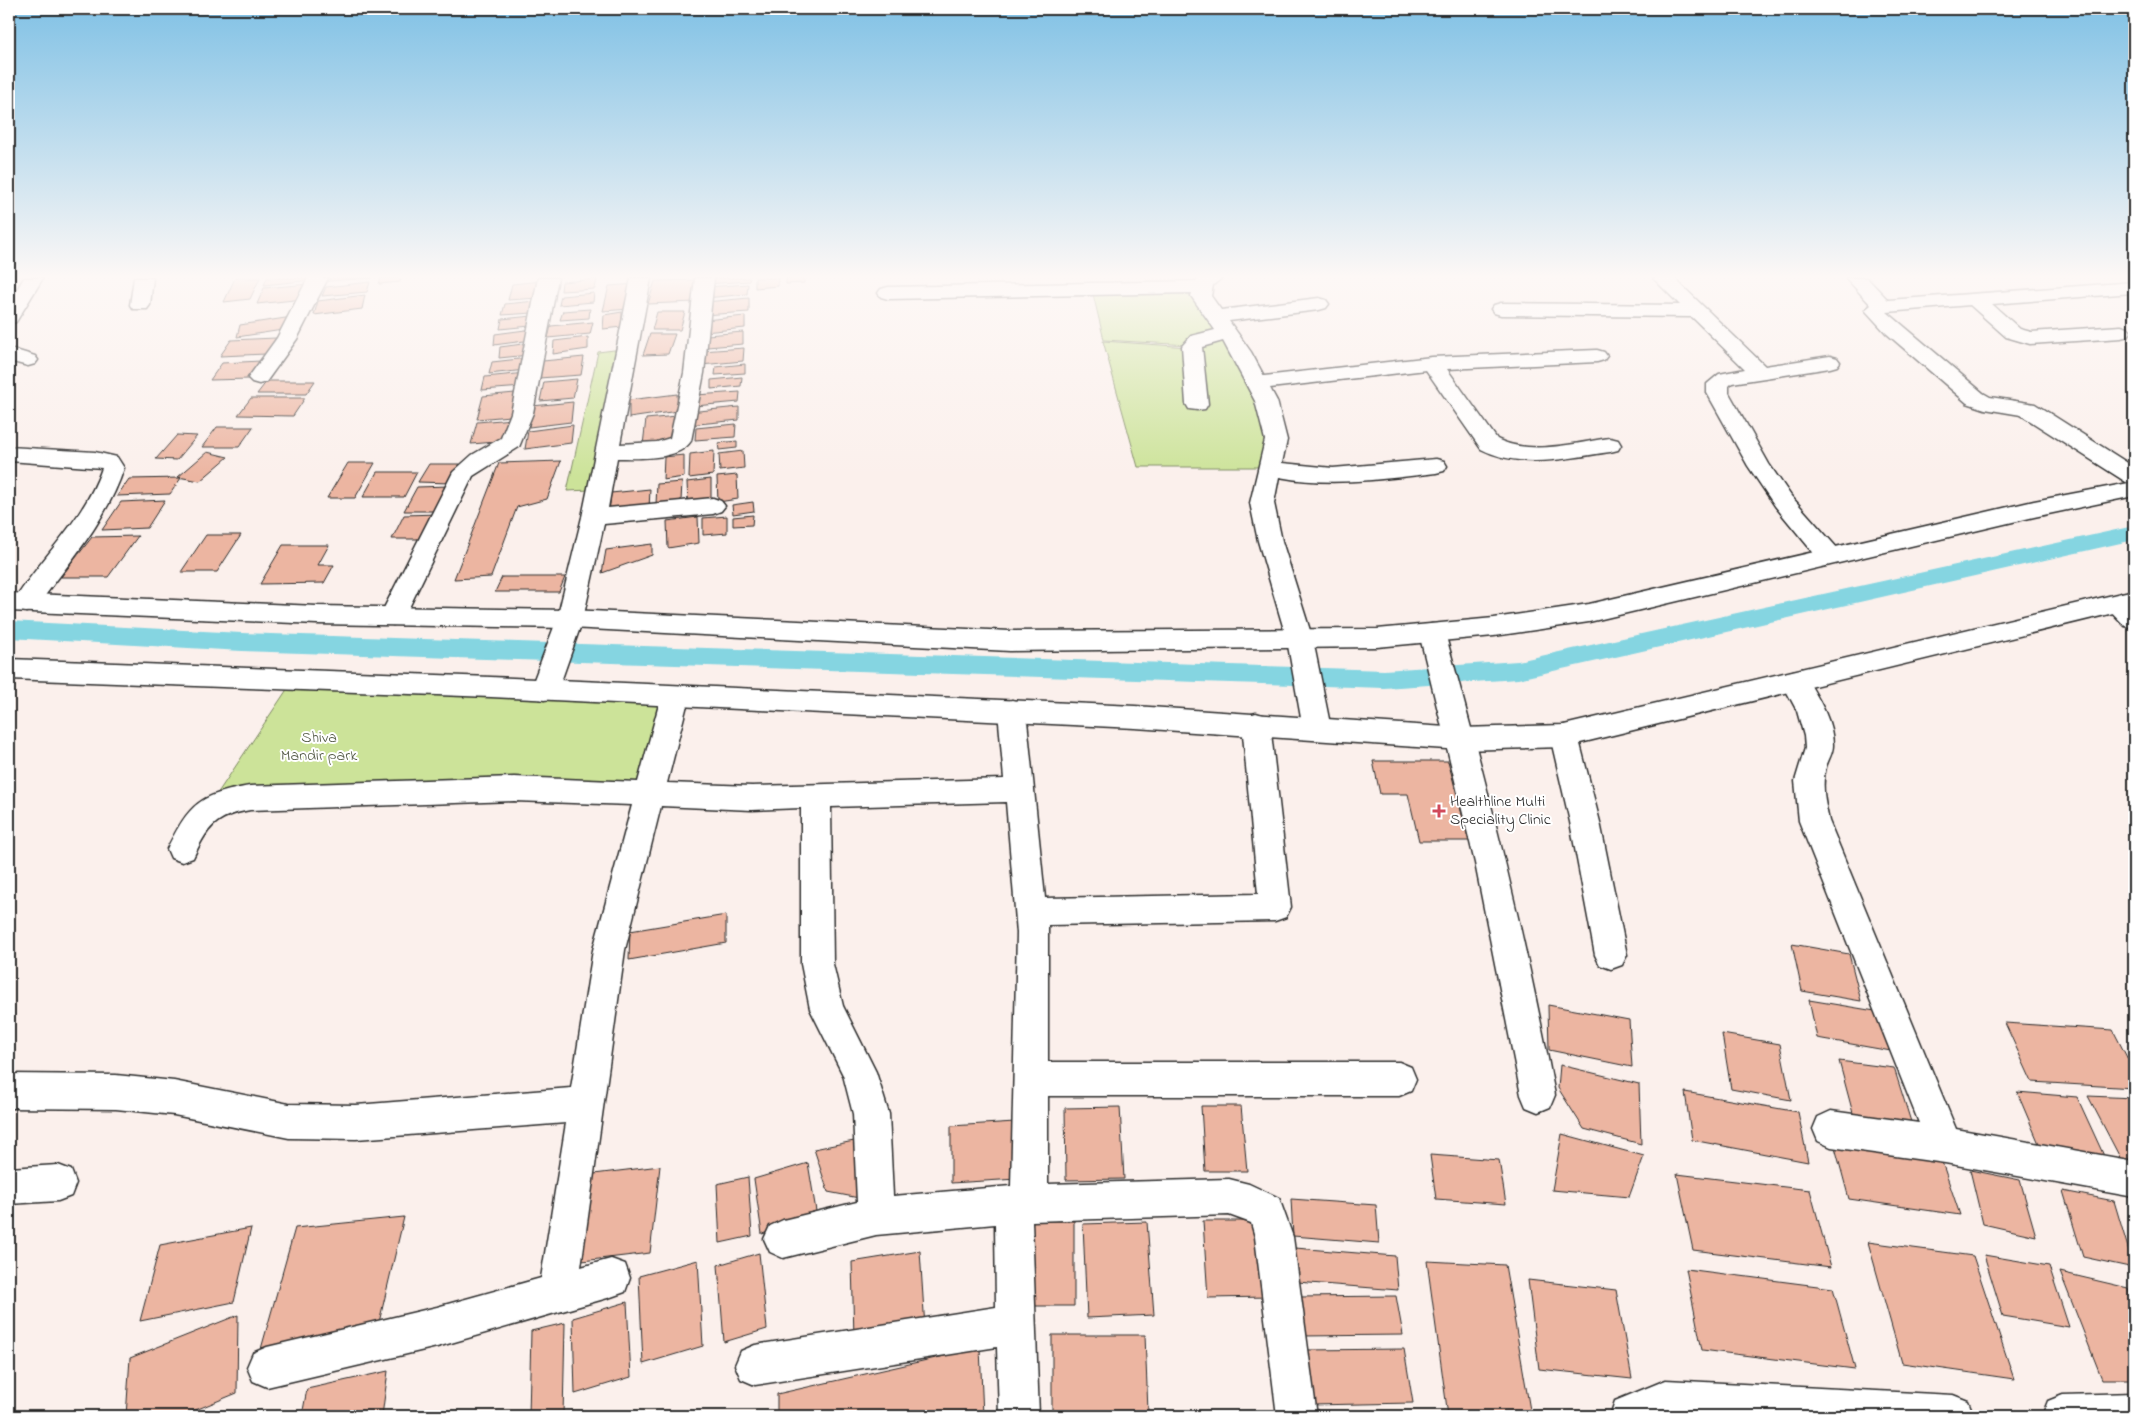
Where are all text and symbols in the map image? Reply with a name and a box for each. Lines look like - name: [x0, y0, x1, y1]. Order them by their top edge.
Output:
- park label: Shiva Mandir park: [281, 726, 358, 768]
- place label: Healthline Multi Speciality Clinic: [1450, 790, 1552, 832]
- marker: Healthline Multi Speciality Clinic: [1432, 804, 1446, 818]

